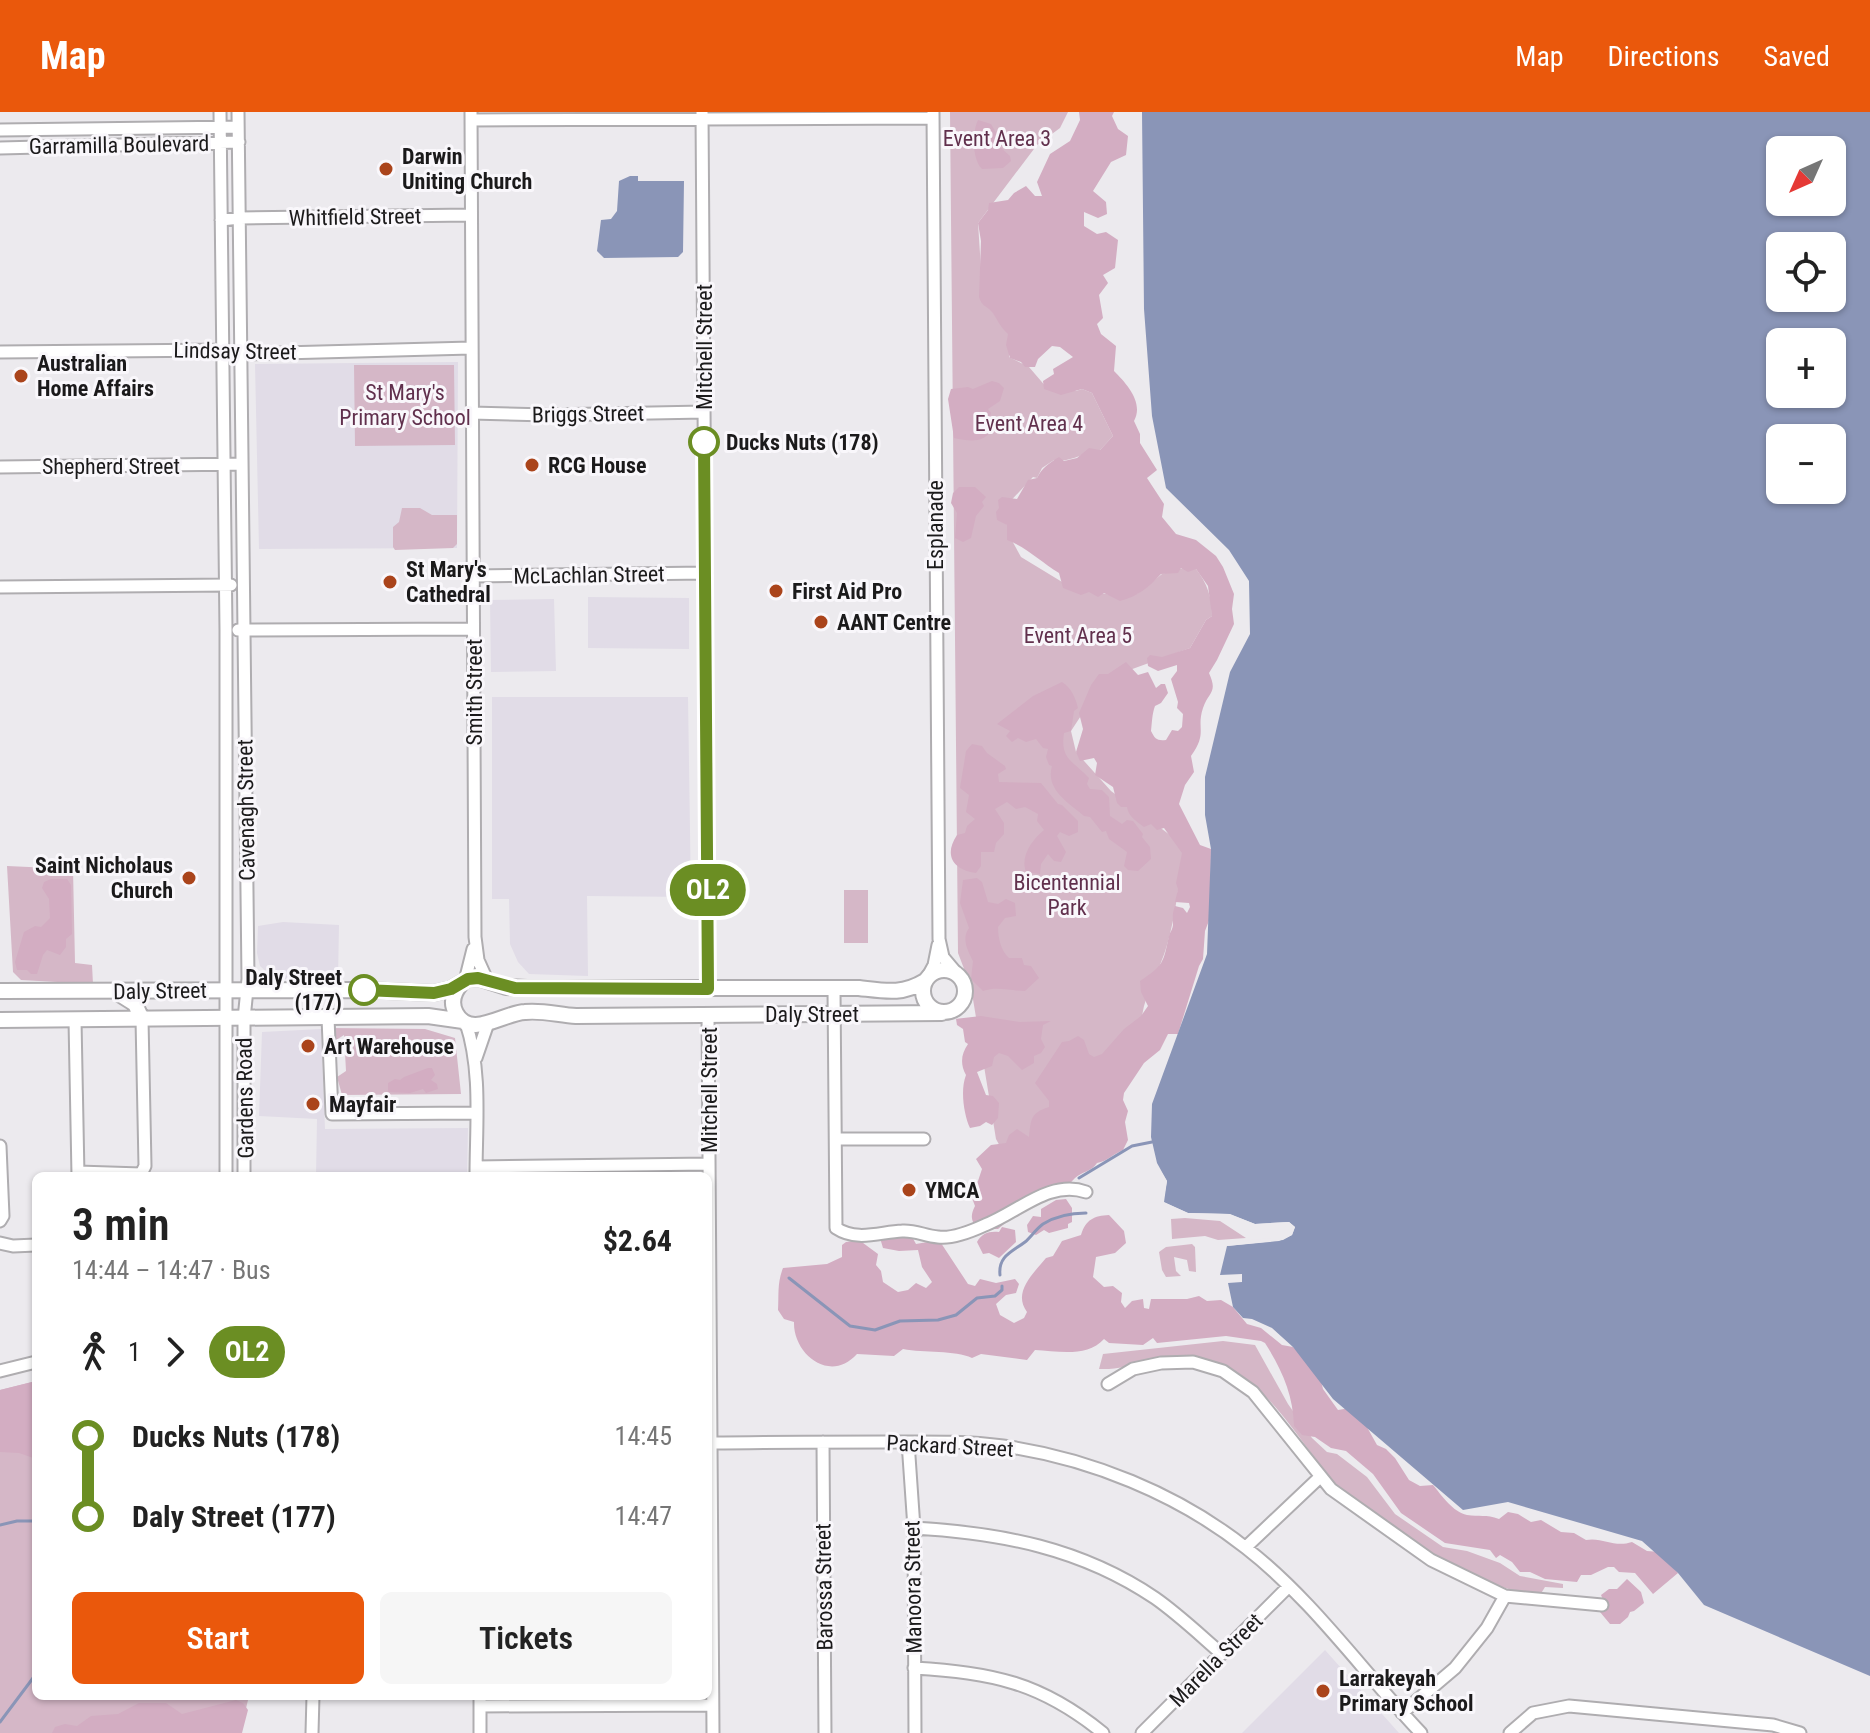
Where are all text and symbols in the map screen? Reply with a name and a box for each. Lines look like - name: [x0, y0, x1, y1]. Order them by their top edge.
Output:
- text: Map: [40, 34, 106, 78]
- text: Map: [1515, 40, 1564, 73]
- text: Directions: [1608, 40, 1719, 73]
- text: Saved: [1763, 40, 1830, 73]
- park label: Event Area 3: [943, 126, 1051, 151]
- street label: Garramilla Boulevard: [29, 131, 209, 159]
- north arrow: [1766, 136, 1846, 216]
- map controls: [1766, 136, 1846, 504]
- place label: Darwin Uniting Church: [402, 144, 532, 194]
- marker: Darwin Uniting Church: [377, 160, 395, 178]
- street label: Whitfield Street: [288, 203, 422, 231]
- button: locate: [1766, 232, 1846, 312]
- street label: Mitchell Street: [692, 284, 717, 410]
- button: +: [1766, 328, 1846, 408]
- street label: Lindsay Street: [173, 337, 297, 365]
- place label: Australian Home Affairs: [37, 351, 154, 401]
- marker: Australian Home Affairs: [12, 367, 30, 385]
- park label: St Mary's Primary School: [339, 380, 471, 430]
- street label: Briggs Street: [532, 401, 644, 427]
- park label: Event Area 4: [975, 411, 1083, 436]
- button: −: [1766, 424, 1846, 504]
- marker: Ducks Nuts (178): [689, 427, 719, 457]
- place label: Ducks Nuts (178): [726, 430, 879, 455]
- place label: RCG House: [548, 453, 646, 478]
- street label: Shepherd Street: [42, 454, 180, 479]
- marker: RCG House: [523, 456, 541, 474]
- street label: Esplanade: [923, 480, 948, 570]
- place label: St Mary's Cathedral: [406, 557, 491, 607]
- street label: McLachlan Street: [513, 561, 665, 589]
- marker: St Mary's Cathedral: [381, 573, 399, 591]
- place label: First Aid Pro: [792, 579, 902, 604]
- marker: First Aid Pro: [767, 582, 785, 600]
- place label: AANT Centre: [837, 610, 951, 635]
- marker: AANT Centre: [812, 613, 830, 631]
- park label: Event Area 5: [1024, 623, 1132, 648]
- street label: Smith Street: [462, 639, 487, 745]
- street label: Cavenagh Street: [232, 739, 260, 881]
- place label: Saint Nicholaus Church: [35, 853, 173, 903]
- line badge: OL2: [662, 864, 754, 916]
- marker: Saint Nicholaus Church: [180, 869, 198, 887]
- park label: Bicentennial Park: [1014, 870, 1120, 920]
- text: OL2: [686, 873, 730, 906]
- place label: Daly Street (177): [245, 965, 342, 1015]
- marker: Daly Street (177): [349, 975, 379, 1005]
- street label: Daly Street: [113, 978, 207, 1004]
- street label: Daly Street: [765, 1002, 859, 1027]
- street label: Mitchell Street: [697, 1027, 722, 1153]
- place label: Art Warehouse: [324, 1034, 454, 1059]
- street label: Gardens Road: [231, 1037, 259, 1159]
- marker: Art Warehouse: [299, 1037, 317, 1055]
- place label: Mayfair: [329, 1092, 396, 1117]
- marker: Mayfair: [304, 1095, 322, 1113]
- place label: YMCA: [925, 1178, 979, 1203]
- marker: YMCA: [900, 1181, 918, 1199]
- text: 3 min: [72, 1199, 169, 1251]
- text: $2.64: [603, 1223, 672, 1258]
- text: 14:44 – 14:47 · Bus: [72, 1255, 271, 1285]
- icon: walk: [72, 1330, 116, 1374]
- icon: forward: [153, 1330, 197, 1374]
- text: OL2: [225, 1335, 269, 1368]
- text: 1: [128, 1337, 141, 1367]
- text: Ducks Nuts (178): [132, 1419, 340, 1454]
- text: 14:45: [615, 1421, 672, 1451]
- street label: Packard Street: [886, 1430, 1014, 1462]
- text: Daly Street (177): [132, 1499, 336, 1534]
- text: 14:47: [615, 1501, 672, 1531]
- street label: Manoora Street: [899, 1520, 927, 1654]
- street label: Barossa Street: [810, 1523, 838, 1651]
- button: Start: [72, 1592, 364, 1684]
- button: Tickets: [380, 1592, 672, 1684]
- street label: Marella Street: [1164, 1608, 1268, 1712]
- place label: Larrakeyah Primary School: [1339, 1666, 1474, 1716]
- marker: Larrakeyah Primary School: [1314, 1682, 1332, 1700]

